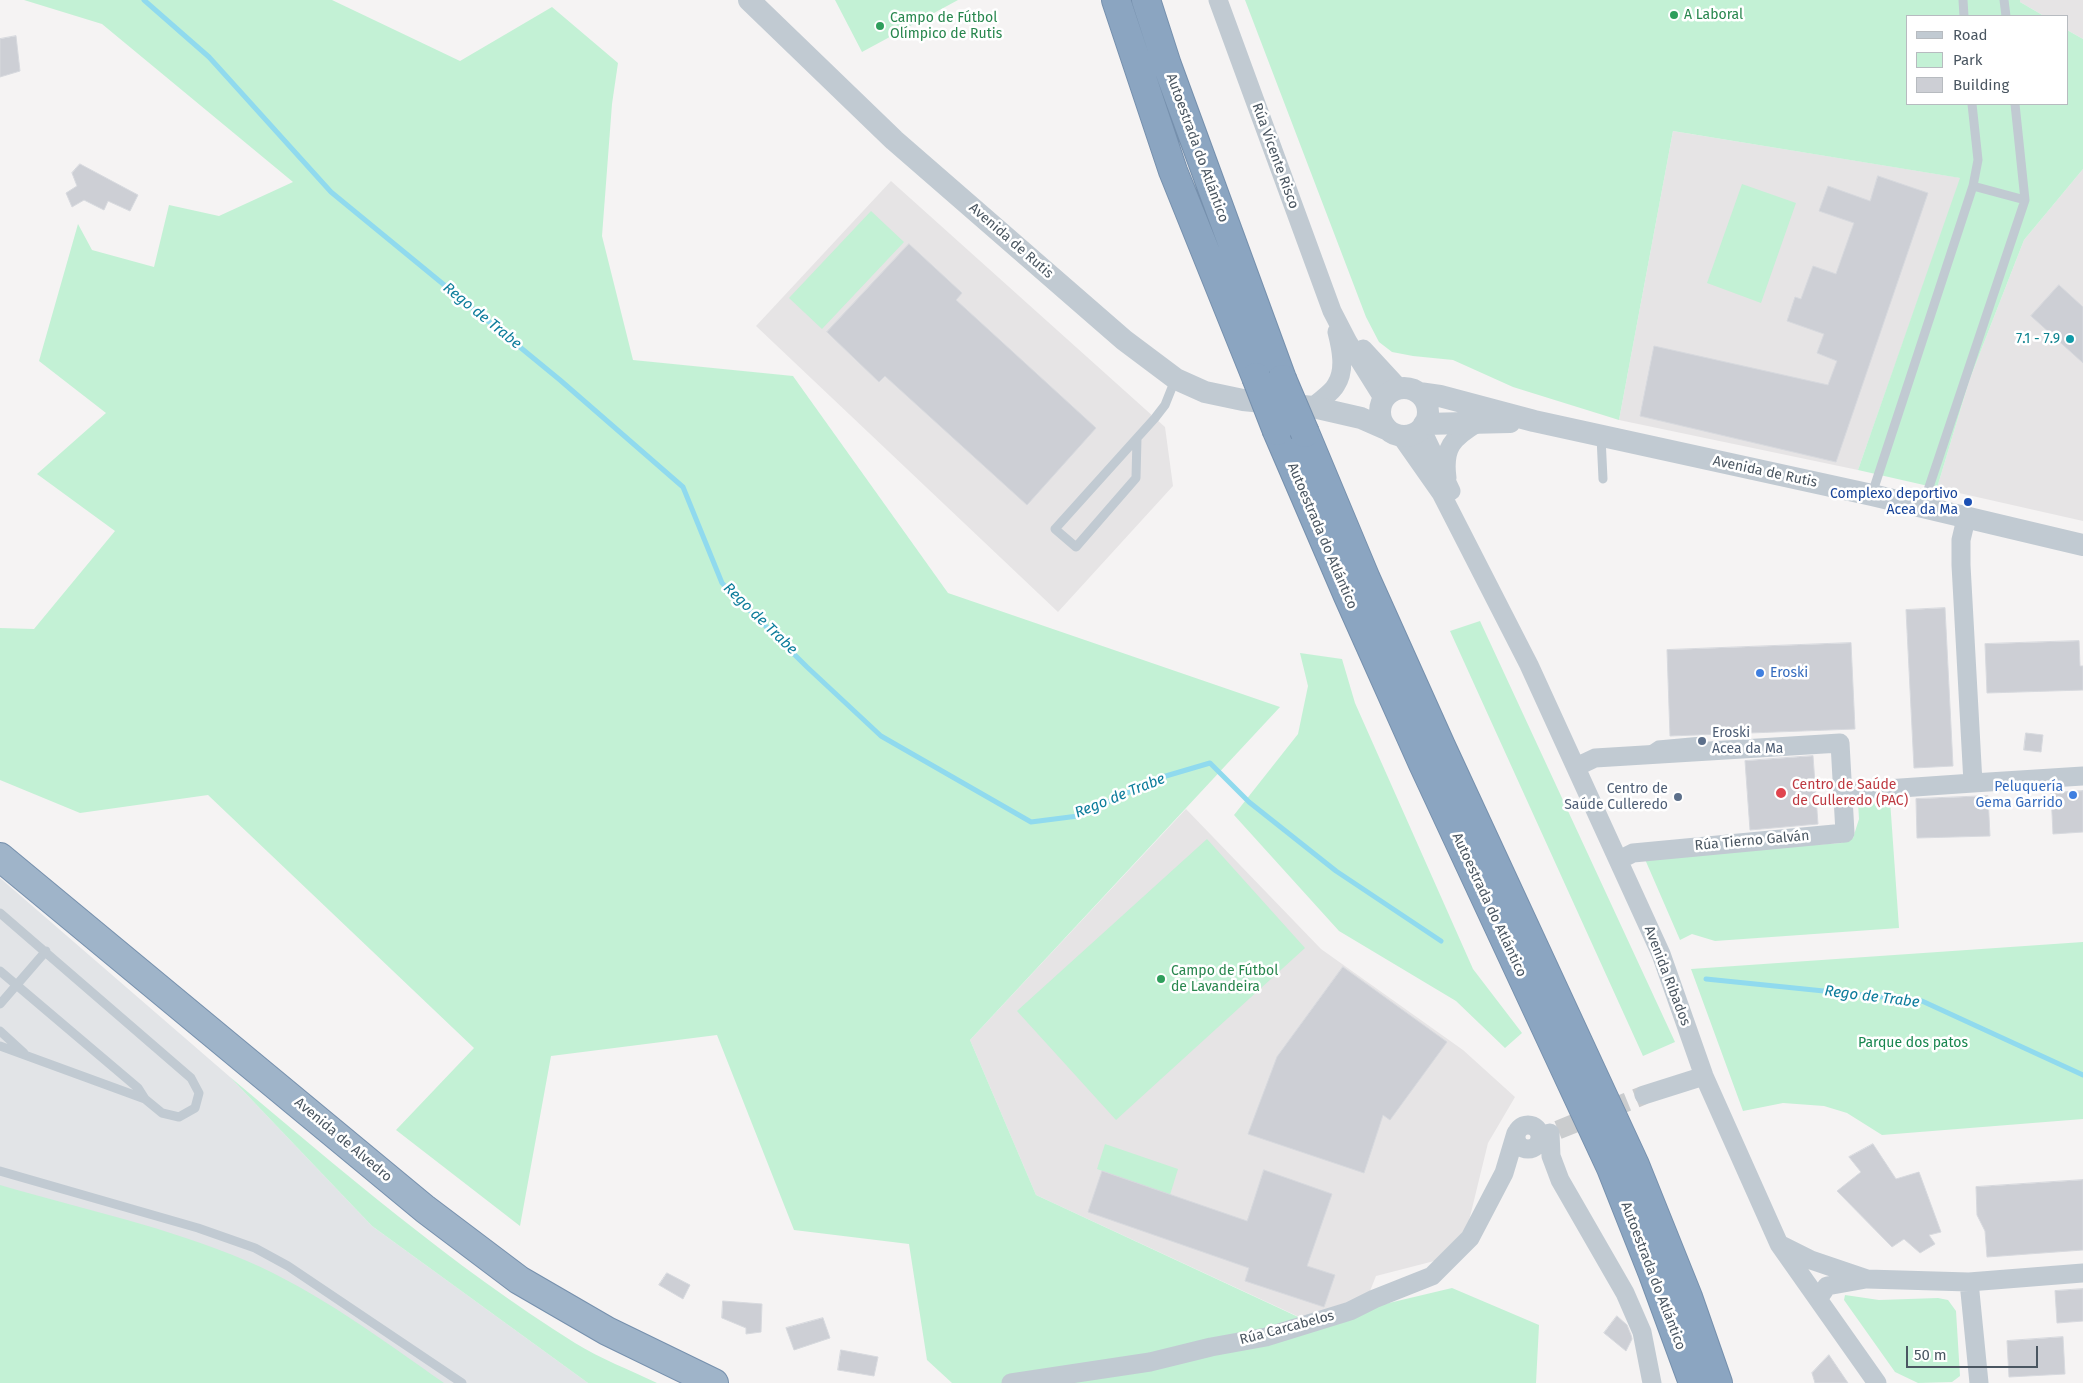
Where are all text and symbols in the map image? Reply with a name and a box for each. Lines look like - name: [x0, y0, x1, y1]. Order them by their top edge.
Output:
- place label: A Laboral: [1684, 7, 1743, 23]
- marker: A Laboral: [1668, 9, 1680, 21]
- place label: Campo de Fútbol Olímpico de Rutis: [890, 10, 1002, 42]
- legend: [1906, 15, 2068, 105]
- marker: Campo de Fútbol Olímpico de Rutis: [874, 20, 886, 32]
- text: Road: [1953, 26, 1988, 44]
- text: Park: [1953, 51, 1983, 69]
- street label: Autoestrada do Atlántico: [1162, 71, 1232, 225]
- text: Building: [1953, 76, 2009, 94]
- street label: Rúa Vicente Risco: [1248, 101, 1302, 211]
- street label: Avenida de Rutis: [965, 200, 1057, 282]
- water label: Rego de Trabe: [439, 279, 525, 353]
- place label: 7.1 - 7.9: [2016, 331, 2060, 347]
- marker: 7.1 - 7.9: [2064, 333, 2076, 345]
- street label: Avenida de Rutis: [1711, 453, 1819, 491]
- street label: Autoestrada do Atlántico: [1284, 460, 1360, 612]
- place label: Complexo deportivo Acea da Ma: [1830, 486, 1958, 518]
- marker: Complexo deportivo Acea da Ma: [1962, 496, 1974, 508]
- water label: Rego de Trabe: [719, 579, 801, 659]
- place label: Eroski: [1770, 665, 1808, 681]
- marker: Eroski: [1754, 667, 1766, 679]
- place label: Eroski Acea da Ma: [1712, 725, 1783, 758]
- marker: Eroski Acea da Ma: [1696, 735, 1708, 747]
- water label: Rego de Trabe: [1072, 770, 1168, 822]
- place label: Centro de Saúde de Culleredo (PAC): [1792, 777, 1908, 810]
- place label: Peluquería Gema Garrido: [1975, 779, 2063, 812]
- place label: Centro de Saúde Culleredo: [1564, 781, 1668, 814]
- marker: Centro de Saúde de Culleredo (PAC): [1774, 786, 1788, 800]
- marker: Peluquería Gema Garrido: [2067, 789, 2079, 801]
- marker: Centro de Saúde Culleredo: [1672, 791, 1684, 803]
- street label: Rúa Tierno Galván: [1694, 828, 1810, 854]
- street label: Autoestrada do Atlántico: [1448, 830, 1530, 980]
- street label: Avenida Ribados: [1640, 924, 1694, 1028]
- place label: Campo de Fútbol de Lavandeira: [1171, 963, 1278, 996]
- marker: Campo de Fútbol de Lavandeira: [1155, 973, 1167, 985]
- water label: Rego de Trabe: [1823, 982, 1921, 1012]
- park label: Parque dos patos: [1858, 1035, 1968, 1051]
- street label: Avenida de Alvedro: [291, 1094, 395, 1186]
- street label: Autoestrada do Atlántico: [1617, 1200, 1689, 1352]
- street label: Rúa Carcabelos: [1238, 1307, 1336, 1349]
- scale bar: [1908, 1336, 2040, 1368]
- text: 50 m: [1914, 1346, 1947, 1364]

